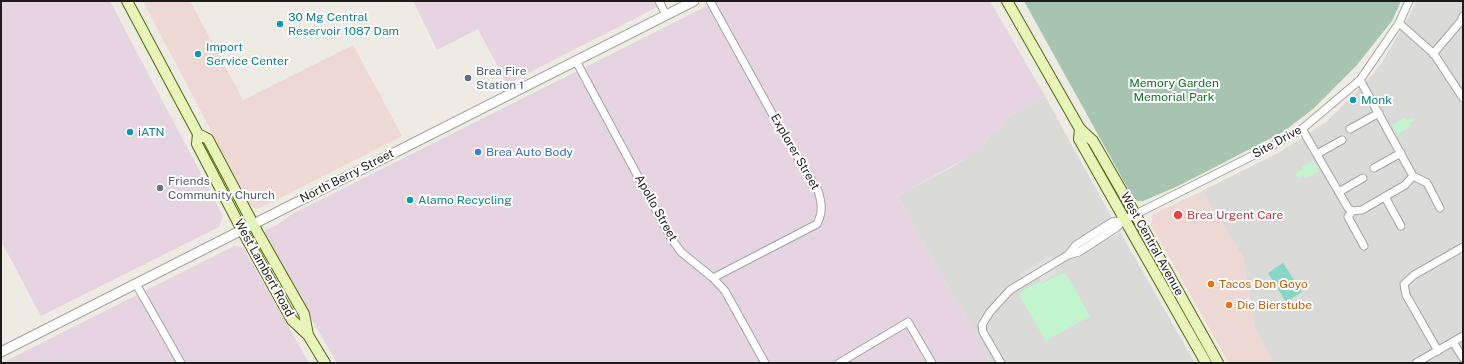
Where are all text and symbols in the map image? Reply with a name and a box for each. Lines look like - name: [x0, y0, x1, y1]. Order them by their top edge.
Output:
- place label: 30 Mg Central Reservoir 1087 Dam: [288, 10, 399, 38]
- marker: 30 Mg Central Reservoir 1087 Dam: [275, 19, 285, 29]
- place label: Import Service Center: [206, 40, 289, 68]
- marker: Import Service Center: [193, 49, 203, 59]
- place label: Brea Fire Station 1: [476, 64, 526, 92]
- marker: Brea Fire Station 1: [463, 73, 473, 83]
- park label: Memory Garden Memorial Park: [1129, 76, 1219, 104]
- place label: Monk: [1361, 93, 1392, 107]
- marker: Monk: [1348, 95, 1358, 105]
- street label: Explorer Street: [767, 111, 823, 193]
- street label: Site Drive: [1250, 123, 1304, 161]
- place label: iATN: [138, 125, 165, 139]
- marker: iATN: [125, 127, 135, 137]
- place label: Brea Auto Body: [486, 145, 573, 159]
- street label: North Berry Street: [298, 146, 396, 206]
- marker: Brea Auto Body: [473, 147, 483, 157]
- street label: Apollo Street: [632, 172, 680, 244]
- place label: Friends Community Church: [168, 174, 275, 202]
- marker: Friends Community Church: [155, 183, 165, 193]
- street label: West Central Avenue: [1117, 190, 1187, 298]
- place label: Alamo Recycling: [418, 193, 512, 207]
- marker: Alamo Recycling: [405, 195, 415, 205]
- place label: Brea Urgent Care: [1187, 208, 1283, 222]
- marker: Brea Urgent Care: [1172, 209, 1184, 221]
- street label: West Lambert Road: [231, 217, 297, 319]
- place label: Tacos Don Goyo: [1219, 277, 1308, 291]
- marker: Tacos Don Goyo: [1206, 279, 1216, 289]
- place label: Die Bierstube: [1237, 298, 1312, 312]
- marker: Die Bierstube: [1224, 300, 1234, 310]

